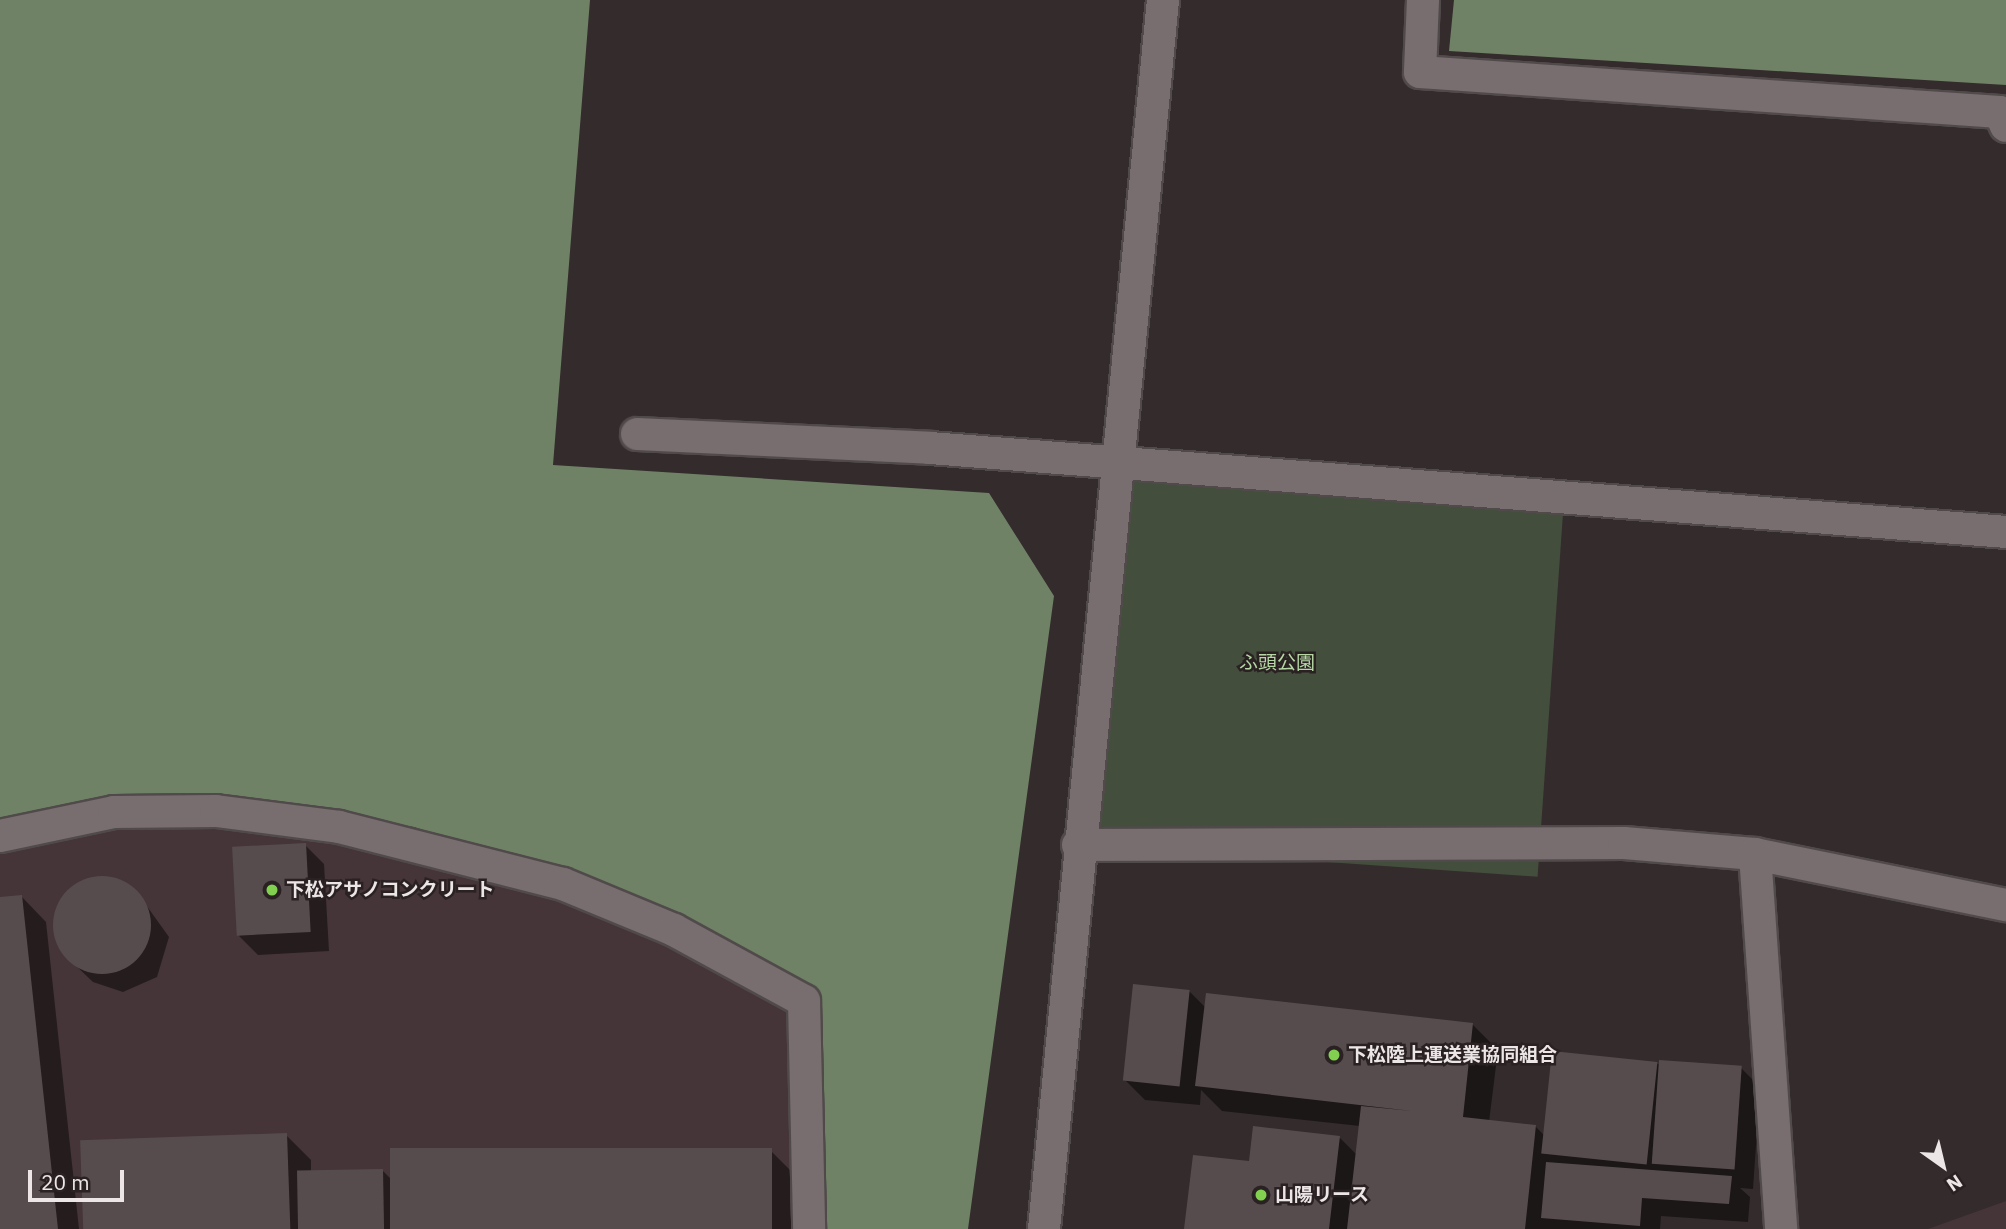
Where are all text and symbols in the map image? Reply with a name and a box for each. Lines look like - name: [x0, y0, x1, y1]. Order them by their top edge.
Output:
- park label: ふ頭公園: [1239, 652, 1315, 674]
- place label: 下松アサノコンクリート: [286, 879, 495, 901]
- marker: 下松アサノコンクリート: [264, 882, 280, 898]
- place label: 下松陸上運送業協同組合: [1348, 1044, 1557, 1066]
- marker: 下松陸上運送業協同組合: [1326, 1047, 1342, 1063]
- north arrow: [1908, 1131, 1978, 1201]
- scale bar: [32, 1156, 128, 1200]
- text: 20 m: [41, 1168, 90, 1196]
- text: N: [1942, 1170, 1967, 1197]
- place label: 山陽リース: [1275, 1184, 1370, 1206]
- marker: 山陽リース: [1253, 1187, 1269, 1203]

